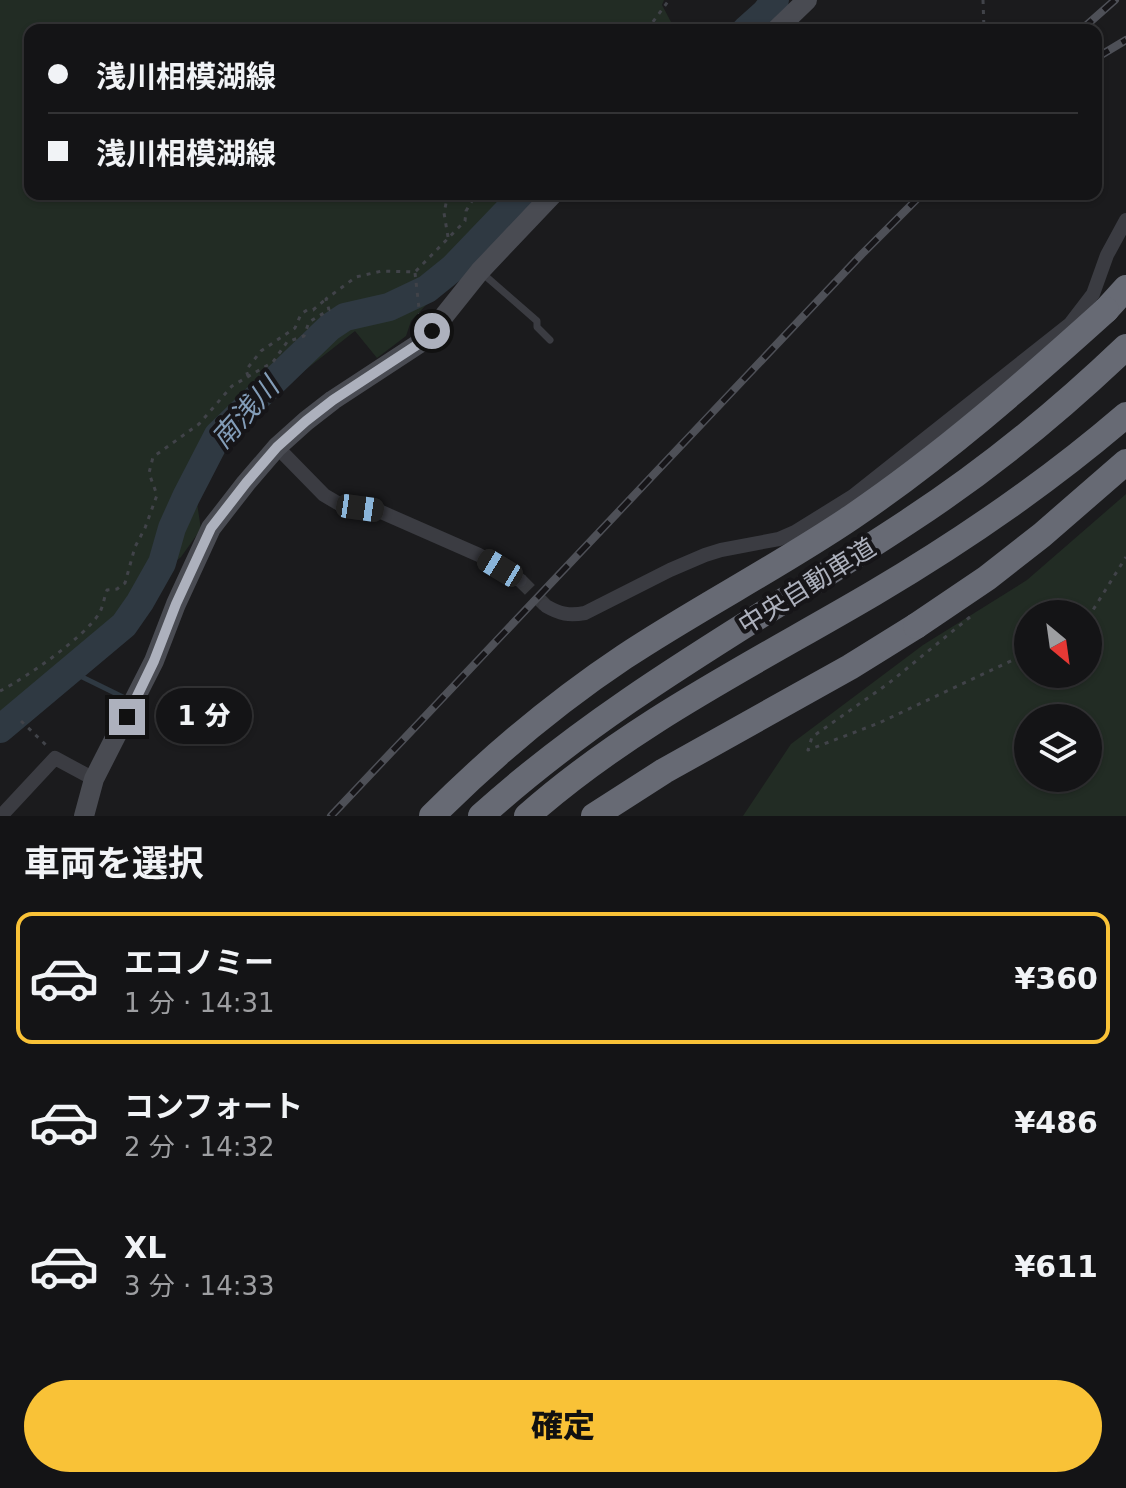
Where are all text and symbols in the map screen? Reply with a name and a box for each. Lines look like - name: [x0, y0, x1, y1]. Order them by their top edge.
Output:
- text: 浅川相模湖線: [96, 59, 276, 94]
- text: 浅川相模湖線: [96, 136, 276, 171]
- route start: [414, 313, 450, 349]
- water label: 南浅川: [205, 369, 287, 455]
- car: [335, 493, 385, 523]
- street label: 中央自動車道: [733, 532, 881, 640]
- car: [473, 545, 527, 591]
- north arrow: [1014, 600, 1102, 688]
- map controls: [1014, 600, 1102, 792]
- callout: 1 分: [155, 689, 251, 745]
- route end: [109, 699, 145, 735]
- text: 1 分: [177, 701, 231, 731]
- button: layers: [1014, 704, 1102, 792]
- text: 車両を選択: [24, 843, 204, 884]
- icon: car: [28, 942, 100, 1014]
- text: エコノミー: [124, 945, 274, 980]
- text: ¥360: [1015, 961, 1098, 996]
- text: 1 分 · 14:31: [124, 988, 275, 1018]
- icon: car: [28, 1086, 100, 1158]
- text: コンフォート: [124, 1089, 303, 1124]
- text: ¥486: [1015, 1105, 1098, 1140]
- text: 2 分 · 14:32: [124, 1132, 275, 1162]
- icon: car: [28, 1230, 100, 1302]
- text: XL: [124, 1230, 166, 1265]
- text: ¥611: [1015, 1249, 1098, 1284]
- text: 3 分 · 14:33: [124, 1271, 275, 1301]
- button: 確定: [24, 1380, 1102, 1472]

